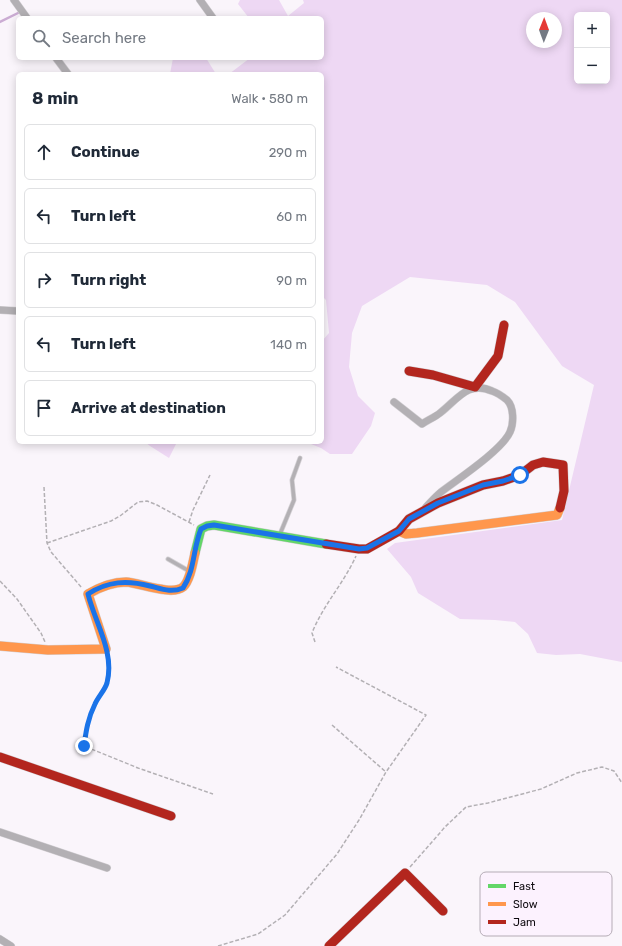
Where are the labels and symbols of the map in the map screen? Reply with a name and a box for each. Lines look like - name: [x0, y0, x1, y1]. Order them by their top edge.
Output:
- north arrow: [526, 12, 562, 48]
- route start: [511, 466, 529, 484]
- route end: [75, 737, 93, 755]
- legend: [480, 872, 612, 936]
- text: Fast: [513, 880, 536, 893]
- text: Slow: [513, 898, 538, 911]
- text: Jam: [513, 916, 536, 929]

